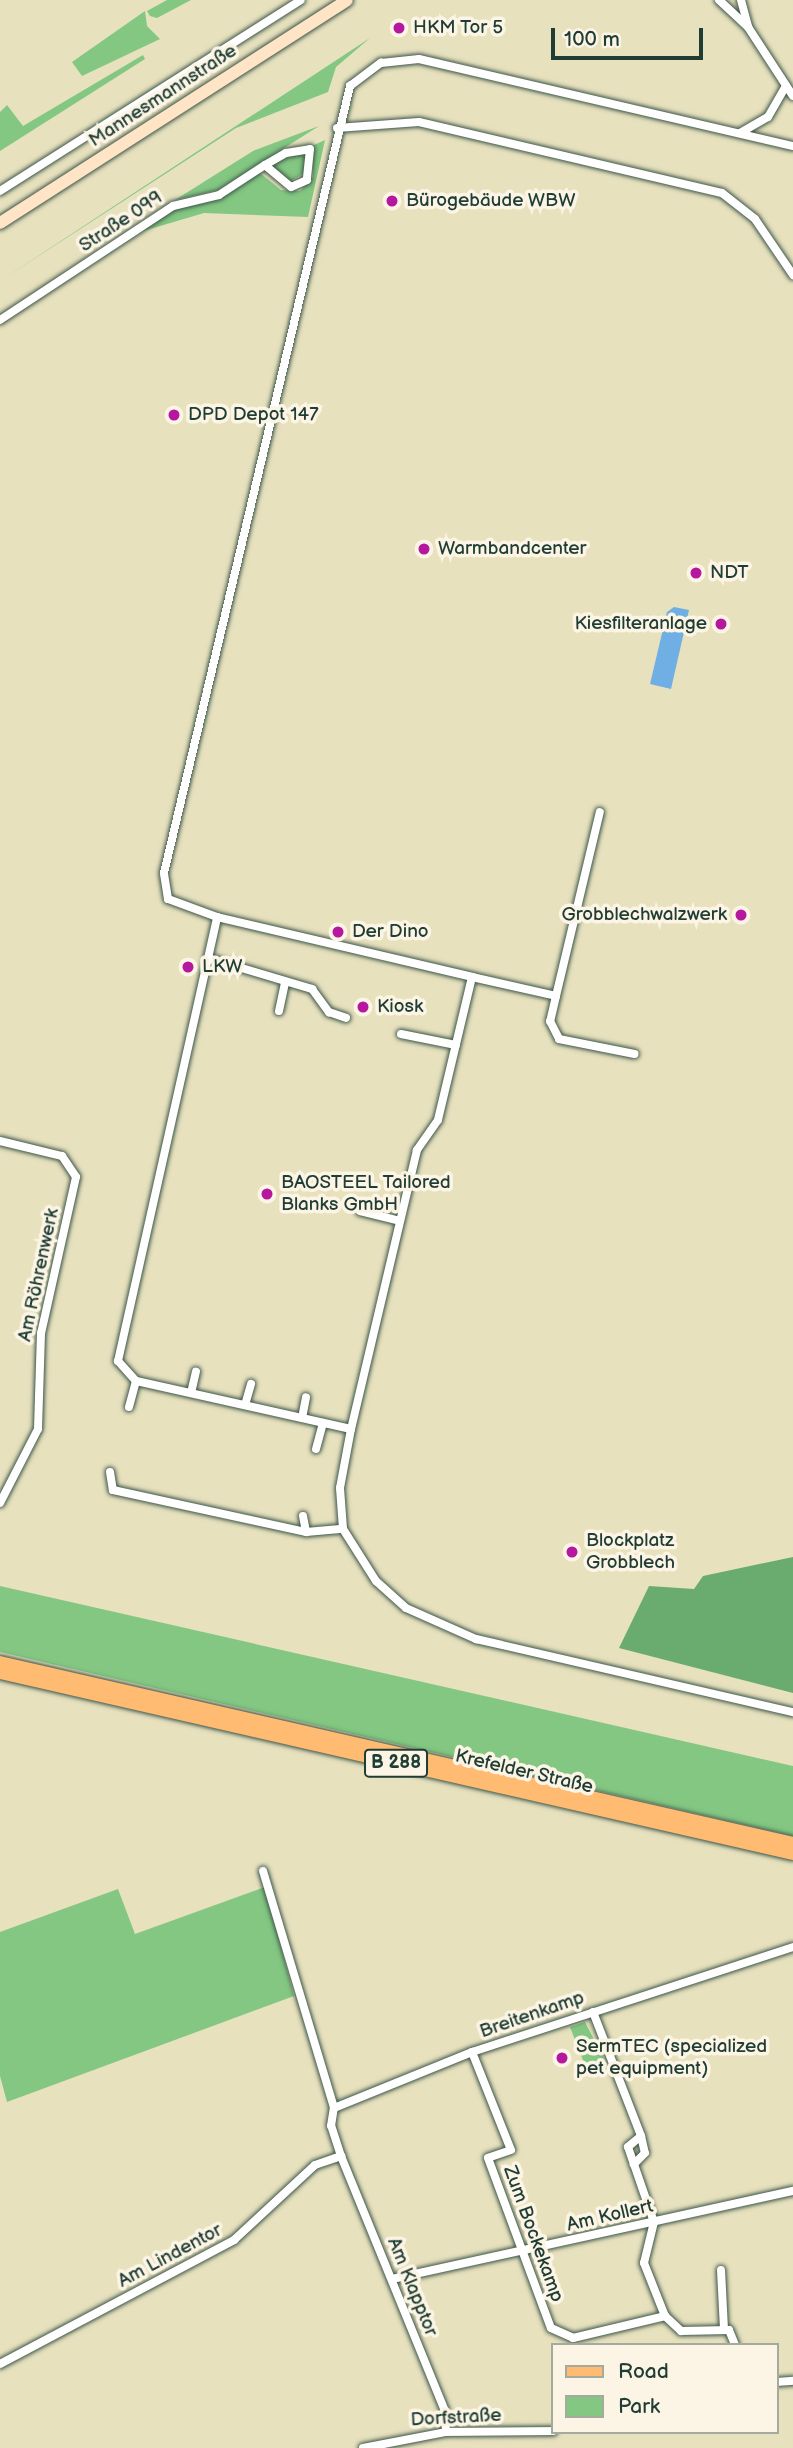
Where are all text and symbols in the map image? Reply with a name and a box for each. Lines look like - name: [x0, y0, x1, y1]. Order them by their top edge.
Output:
- scale bar: [555, 14, 707, 58]
- place label: HKM Tor 5: [413, 17, 504, 39]
- marker: HKM Tor 5: [391, 20, 407, 36]
- text: 100 m: [564, 27, 620, 52]
- street label: Mannesmannstraße: [85, 40, 241, 152]
- street label: Straße 099: [75, 187, 167, 257]
- place label: Bürogebäude WBW: [406, 190, 576, 212]
- marker: Bürogebäude WBW: [384, 193, 400, 209]
- place label: DPD Depot 147: [188, 404, 318, 426]
- marker: DPD Depot 147: [166, 407, 182, 423]
- place label: Warmbandcenter: [438, 538, 586, 560]
- marker: Warmbandcenter: [416, 541, 432, 557]
- place label: NDT: [710, 562, 749, 584]
- marker: NDT: [688, 565, 704, 581]
- place label: Kiesfilteranlage: [575, 613, 707, 635]
- marker: Kiesfilteranlage: [713, 616, 729, 632]
- place label: Grobblechwalzwerk: [562, 904, 727, 926]
- marker: Grobblechwalzwerk: [733, 907, 749, 923]
- place label: Der Dino: [352, 921, 429, 943]
- marker: Der Dino: [330, 924, 346, 940]
- place label: LKW: [202, 956, 242, 978]
- marker: LKW: [180, 959, 196, 975]
- place label: Kiosk: [377, 996, 423, 1018]
- marker: Kiosk: [355, 999, 371, 1015]
- place label: BAOSTEEL Tailored Blanks GmbH: [281, 1172, 451, 1216]
- marker: BAOSTEEL Tailored Blanks GmbH: [259, 1186, 275, 1202]
- street label: Am Röhrenwerk: [14, 1206, 64, 1344]
- place label: Blockplatz Grobblech: [586, 1530, 675, 1574]
- marker: Blockplatz Grobblech: [564, 1544, 580, 1560]
- street label: Krefelder Straße: [453, 1745, 595, 1799]
- road number: B 288: [363, 1748, 429, 1778]
- street label: Breitenkamp: [477, 1986, 587, 2044]
- place label: SermTEC (specialized pet equipment): [576, 2036, 767, 2080]
- marker: SermTEC (specialized pet equipment): [554, 2050, 570, 2066]
- street label: Zum Bockekamp: [498, 2163, 568, 2305]
- street label: Am Kollert: [565, 2195, 655, 2237]
- street label: Am Lindentor: [114, 2219, 226, 2293]
- street label: Am Klapptor: [382, 2234, 442, 2340]
- legend: [552, 2343, 779, 2434]
- text: Road: [618, 2359, 669, 2384]
- text: Park: [618, 2394, 660, 2419]
- street label: Dorfstraße: [410, 2404, 502, 2432]

